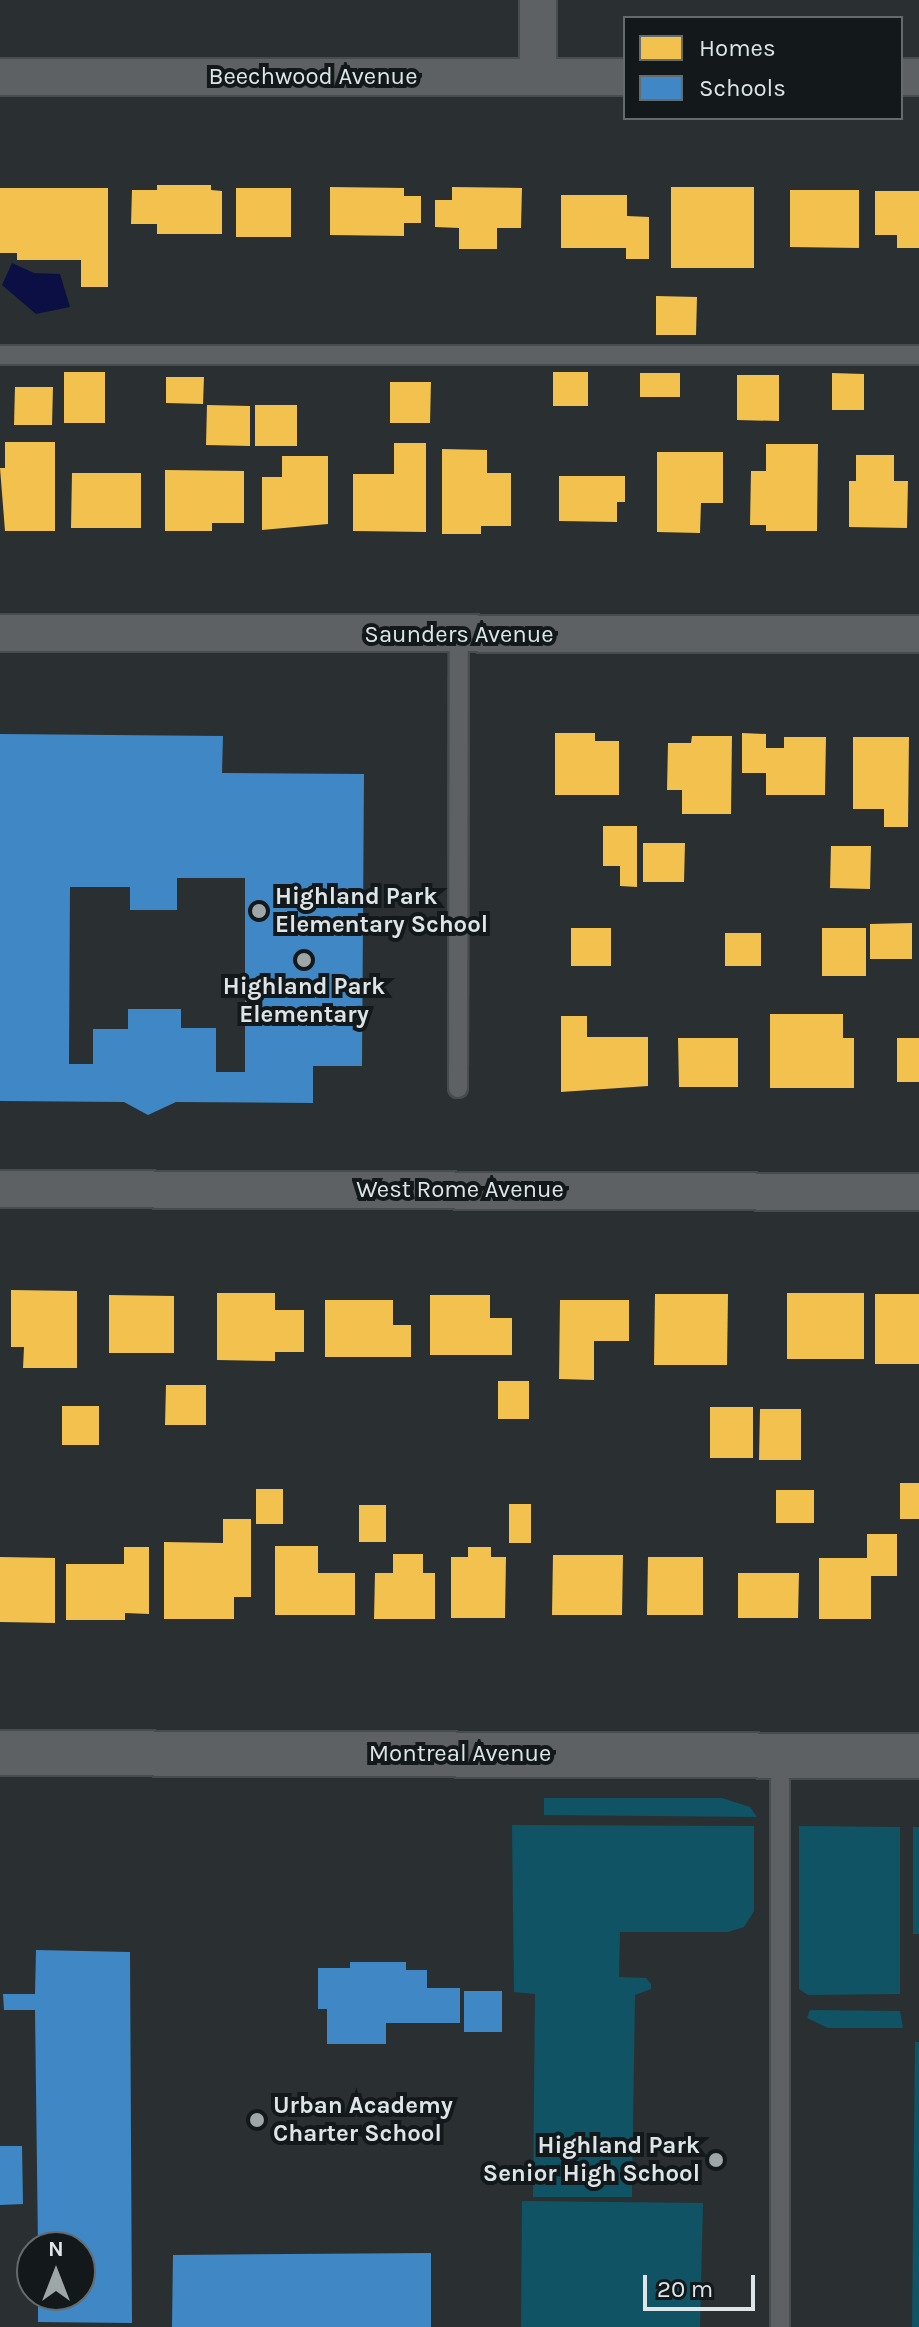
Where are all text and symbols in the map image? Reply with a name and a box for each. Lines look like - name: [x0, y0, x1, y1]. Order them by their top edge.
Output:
- legend: [623, 16, 903, 120]
- text: Homes: [699, 34, 776, 62]
- street label: Beechwood Avenue: [209, 63, 417, 91]
- text: Schools: [699, 74, 786, 102]
- street label: Saunders Avenue: [364, 621, 554, 649]
- place label: Highland Park Elementary School: [275, 883, 488, 939]
- marker: Highland Park Elementary School: [250, 902, 268, 920]
- marker: Highland Park Elementary: [295, 951, 313, 969]
- place label: Highland Park Elementary: [223, 973, 385, 1029]
- street label: West Rome Avenue: [356, 1176, 564, 1204]
- street label: Montreal Avenue: [369, 1740, 551, 1768]
- place label: Urban Academy Charter School: [273, 2092, 453, 2148]
- marker: Urban Academy Charter School: [248, 2111, 266, 2129]
- place label: Highland Park Senior High School: [483, 2132, 700, 2188]
- marker: Highland Park Senior High School: [707, 2151, 725, 2169]
- north arrow: [16, 2231, 96, 2311]
- text: N: [48, 2236, 64, 2262]
- scale bar: [647, 2259, 759, 2309]
- text: 20 m: [657, 2275, 713, 2303]

